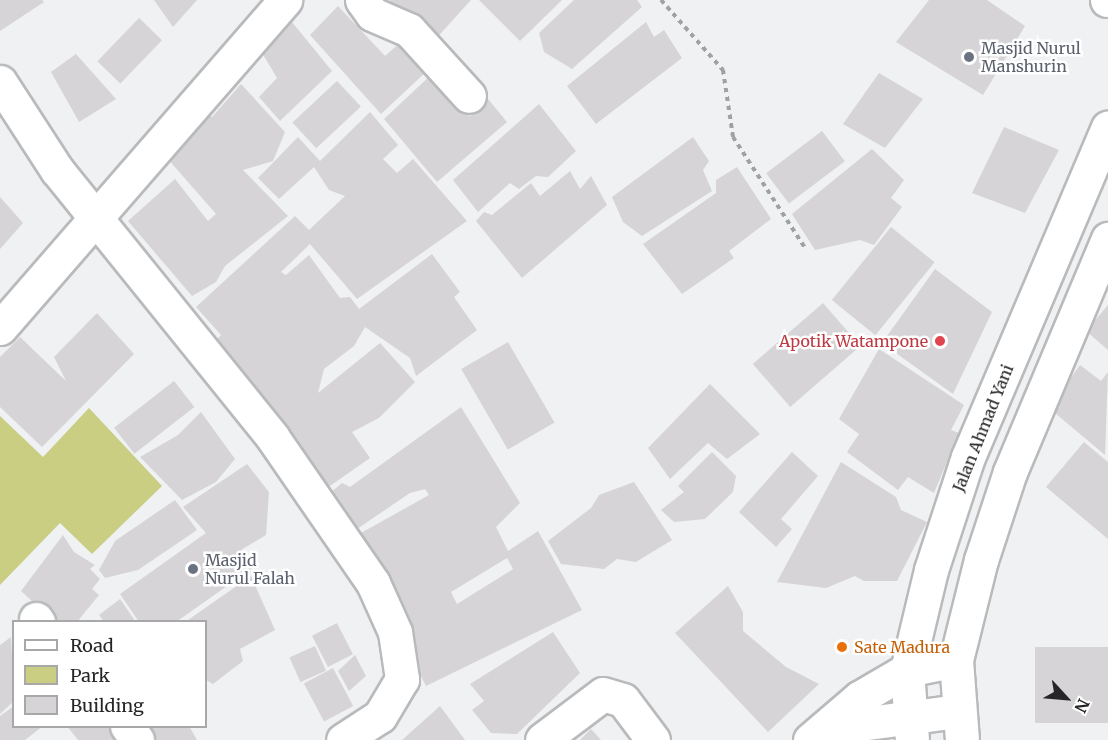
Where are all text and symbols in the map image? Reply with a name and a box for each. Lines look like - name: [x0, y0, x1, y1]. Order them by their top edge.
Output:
- place label: Masjid Nurul Manshurin: [981, 38, 1081, 76]
- marker: Masjid Nurul Manshurin: [962, 50, 976, 64]
- place label: Apotik Watampone: [779, 331, 928, 351]
- marker: Apotik Watampone: [933, 334, 947, 348]
- street label: Jalan Ahmad Yani: [949, 362, 1017, 494]
- place label: Masjid Nurul Falah: [205, 550, 295, 588]
- marker: Masjid Nurul Falah: [186, 562, 200, 576]
- legend: [12, 620, 207, 728]
- text: Road: [70, 634, 114, 657]
- place label: Sate Madura: [854, 637, 950, 657]
- marker: Sate Madura: [835, 640, 849, 654]
- text: Park: [70, 664, 110, 687]
- north arrow: [1036, 668, 1096, 728]
- text: Building: [70, 694, 144, 717]
- text: N: [1070, 696, 1094, 716]

